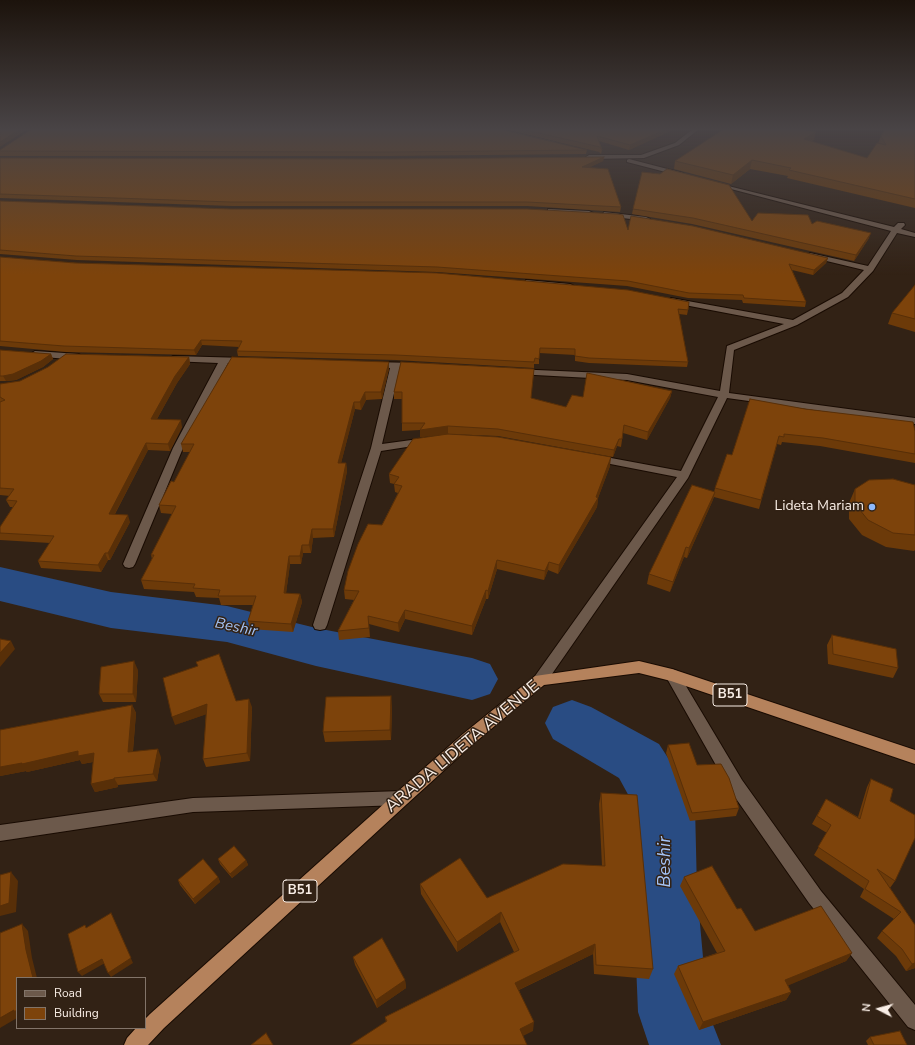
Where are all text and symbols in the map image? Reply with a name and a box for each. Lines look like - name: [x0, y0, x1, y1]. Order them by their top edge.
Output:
- place label: Lideta Mariam: [775, 499, 864, 515]
- marker: Lideta Mariam: [867, 502, 877, 512]
- water label: Beshir: [213, 615, 259, 641]
- street label: ARADA LIDETA AVENUE: [382, 677, 544, 817]
- road number: B51: [713, 684, 747, 706]
- water label: Beshir: [655, 836, 677, 888]
- road number: B51: [283, 880, 317, 902]
- legend: [16, 977, 146, 1029]
- text: Road: [54, 985, 82, 1001]
- north arrow: [859, 989, 899, 1029]
- text: N: [859, 1003, 874, 1013]
- text: Building: [54, 1005, 99, 1021]

